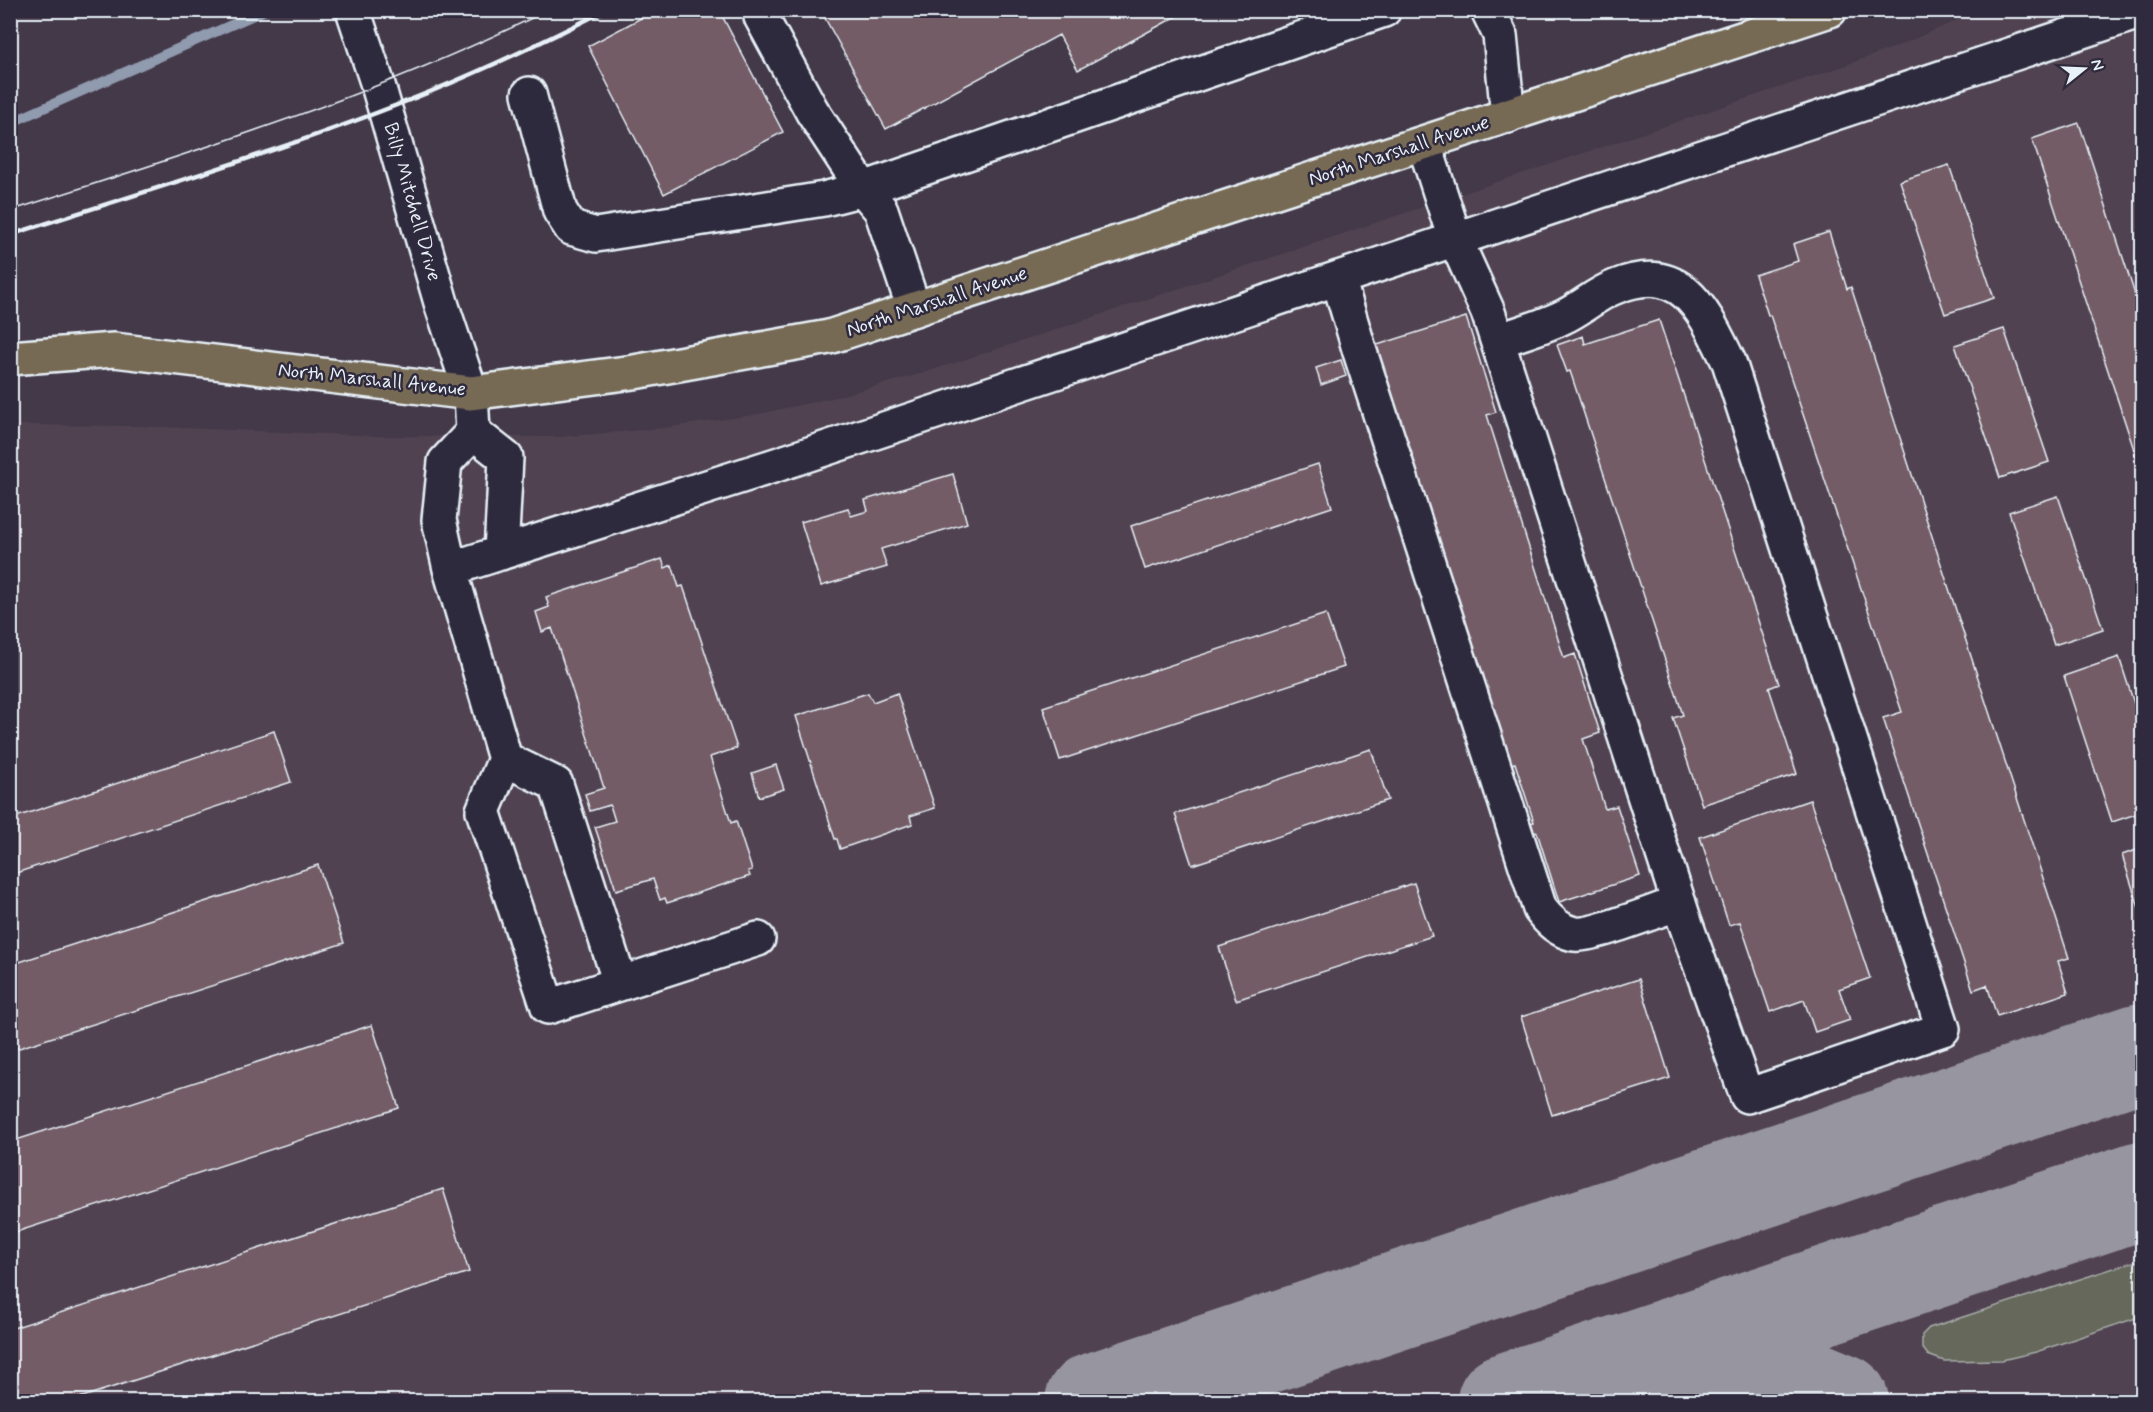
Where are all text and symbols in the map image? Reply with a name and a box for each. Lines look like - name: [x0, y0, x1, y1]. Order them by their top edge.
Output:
- north arrow: [2054, 39, 2114, 99]
- text: N: [2085, 57, 2108, 73]
- street label: North Marshall Avenue: [1305, 109, 1493, 193]
- street label: Billy Mitchell Drive: [376, 120, 448, 284]
- street label: North Marshall Avenue: [843, 260, 1031, 344]
- street label: North Marshall Avenue: [277, 357, 467, 403]

